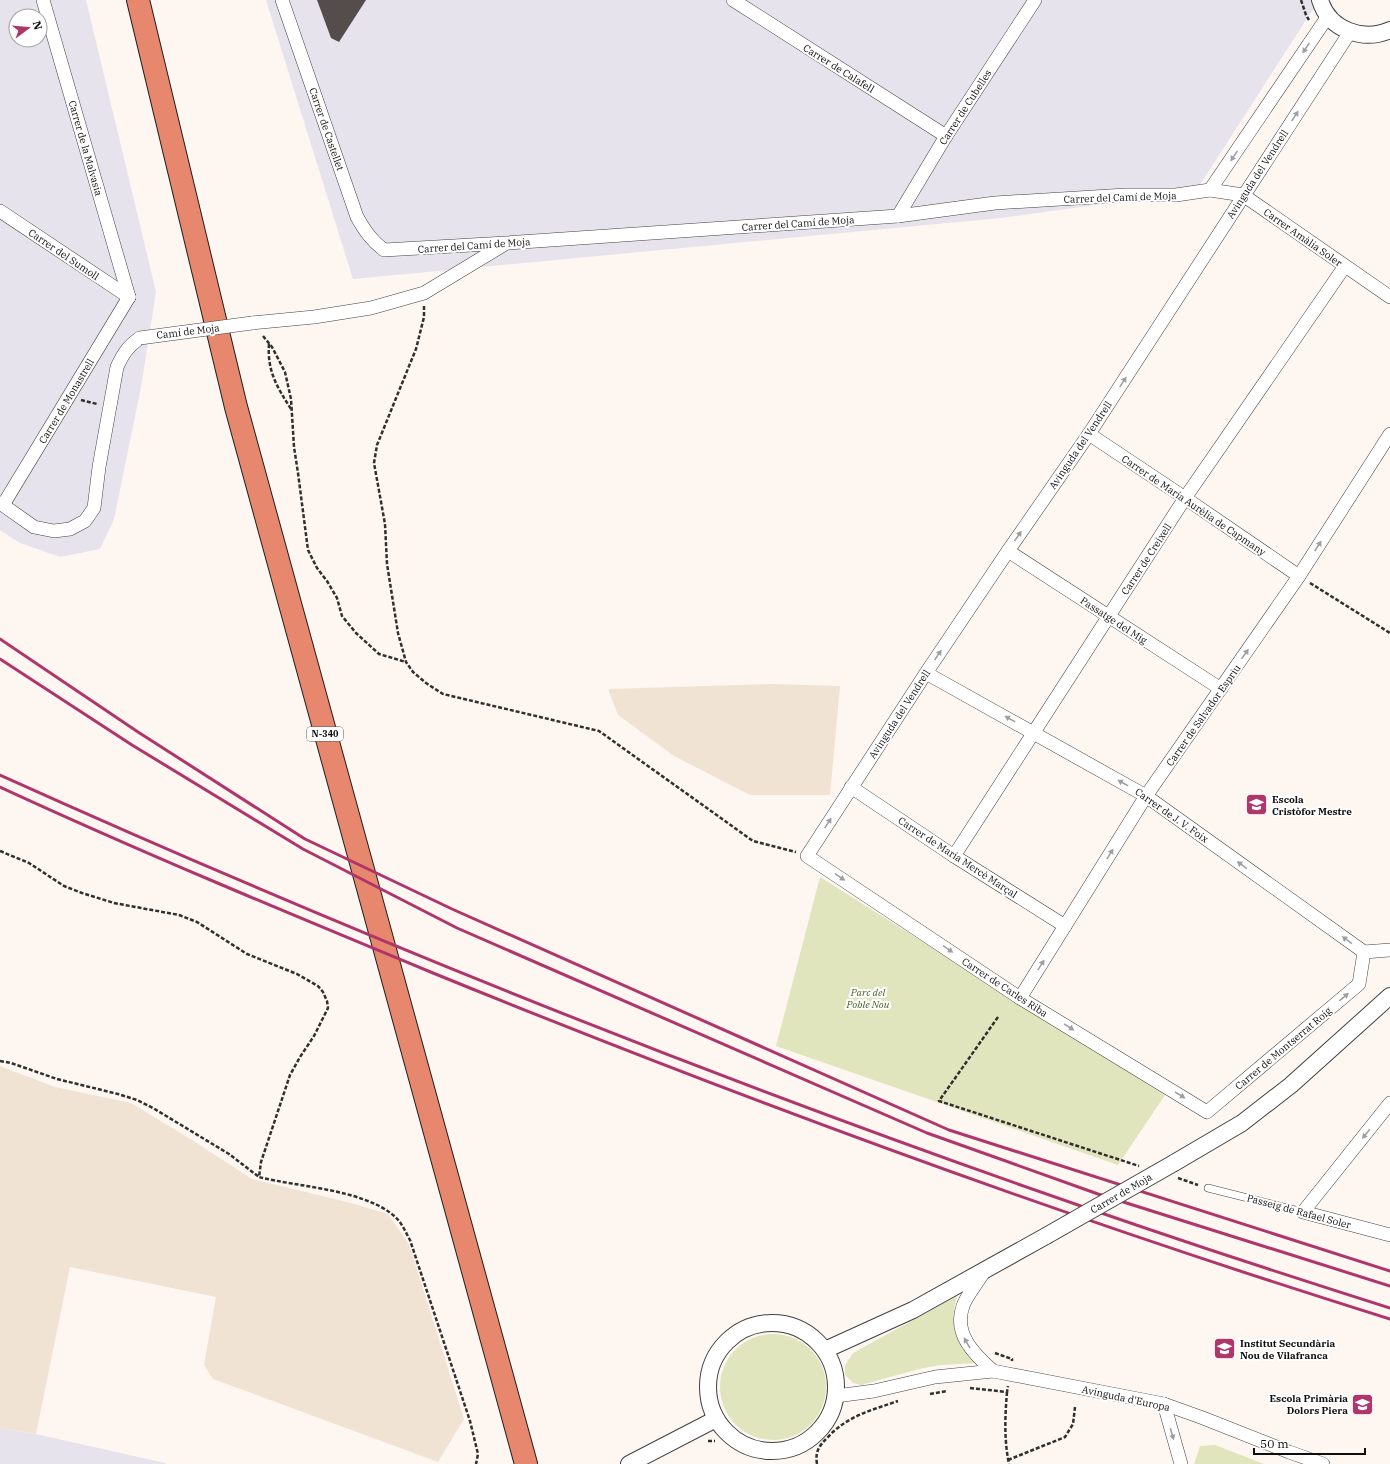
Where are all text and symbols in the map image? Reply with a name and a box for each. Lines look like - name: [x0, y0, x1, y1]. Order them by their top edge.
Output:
- north arrow: [8, 8, 48, 48]
- text: N: [30, 19, 46, 32]
- street label: Carrer de Calafell: [801, 41, 877, 96]
- one-way arrow: [1302, 43, 1310, 53]
- street label: Carrer de Cubelles: [936, 67, 995, 147]
- street label: Carrer de Castellet: [306, 86, 347, 173]
- street label: Carrer de la Malvasia: [66, 99, 106, 198]
- one-way arrow: [1291, 111, 1299, 121]
- street label: Avinguda del Vendrell: [1224, 127, 1291, 221]
- one-way arrow: [1230, 150, 1237, 162]
- street label: Carrer del Camí de Moja: [1063, 189, 1177, 206]
- street label: Carrer Amàlia Soler: [1261, 205, 1345, 270]
- street label: Carrer del Camí de Moja: [741, 213, 855, 234]
- street label: Carrer del Sumoll: [26, 226, 102, 283]
- street label: Carrer del Camí de Moja: [417, 235, 531, 256]
- street label: Camí de Moja: [156, 321, 221, 342]
- street label: Carrer de Monastrell: [36, 356, 97, 446]
- one-way arrow: [1119, 376, 1126, 388]
- street label: Avinguda del Vendrell: [1046, 399, 1115, 492]
- street label: Carrer de Maria Aurèlia de Capmany: [1119, 452, 1269, 559]
- street label: Carrer de Creixell: [1118, 521, 1174, 597]
- one-way arrow: [1014, 531, 1022, 541]
- one-way arrow: [1315, 540, 1322, 552]
- street label: Passatge del Mig: [1078, 594, 1150, 647]
- one-way arrow: [1241, 649, 1249, 659]
- one-way arrow: [934, 650, 942, 661]
- street label: Carrer de Salvador Espriu: [1163, 662, 1244, 769]
- street label: Avinguda del Vendrell: [866, 667, 933, 761]
- one-way arrow: [1004, 716, 1016, 723]
- road number: N-340: [307, 727, 343, 741]
- one-way arrow: [1117, 780, 1129, 787]
- street label: Carrer de J. V. Foix: [1132, 785, 1211, 846]
- school or university icon: Escola Cristòfor Mestre: [1244, 792, 1270, 818]
- place label: Escola Cristòfor Mestre: [1272, 793, 1352, 818]
- street label: Carrer de Maria Mercè Marçal: [896, 814, 1020, 901]
- one-way arrow: [824, 818, 832, 828]
- one-way arrow: [1106, 849, 1114, 860]
- one-way arrow: [1237, 861, 1247, 869]
- one-way arrow: [834, 873, 845, 881]
- one-way arrow: [1342, 936, 1353, 944]
- one-way arrow: [943, 945, 953, 953]
- street label: Carrer de Carles Riba: [959, 955, 1051, 1020]
- one-way arrow: [1037, 960, 1045, 970]
- park label: Parc del Poble Nou: [846, 986, 890, 1011]
- one-way arrow: [1339, 992, 1349, 1001]
- street label: Carrer de Montserrat Roig: [1232, 1004, 1335, 1093]
- one-way arrow: [1063, 1024, 1075, 1031]
- one-way arrow: [1174, 1092, 1186, 1099]
- one-way arrow: [1361, 1128, 1370, 1139]
- street label: Carrer de Moja: [1088, 1170, 1155, 1216]
- street label: Passeig de Rafael Soler: [1245, 1191, 1353, 1232]
- school or university icon: Institut Secundària Nou de Vilafranca: [1211, 1336, 1237, 1362]
- one-way arrow: [964, 1337, 971, 1348]
- place label: Institut Secundària Nou de Vilafranca: [1240, 1337, 1336, 1362]
- street label: Avinguda d'Europa: [1081, 1383, 1172, 1414]
- school or university icon: Escola Primària Dolors Piera: [1350, 1391, 1376, 1417]
- place label: Escola Primària Dolors Piera: [1270, 1392, 1348, 1417]
- one-way arrow: [1169, 1428, 1175, 1440]
- scale bar: [1254, 1430, 1365, 1456]
- text: 50 m: [1260, 1436, 1289, 1451]

